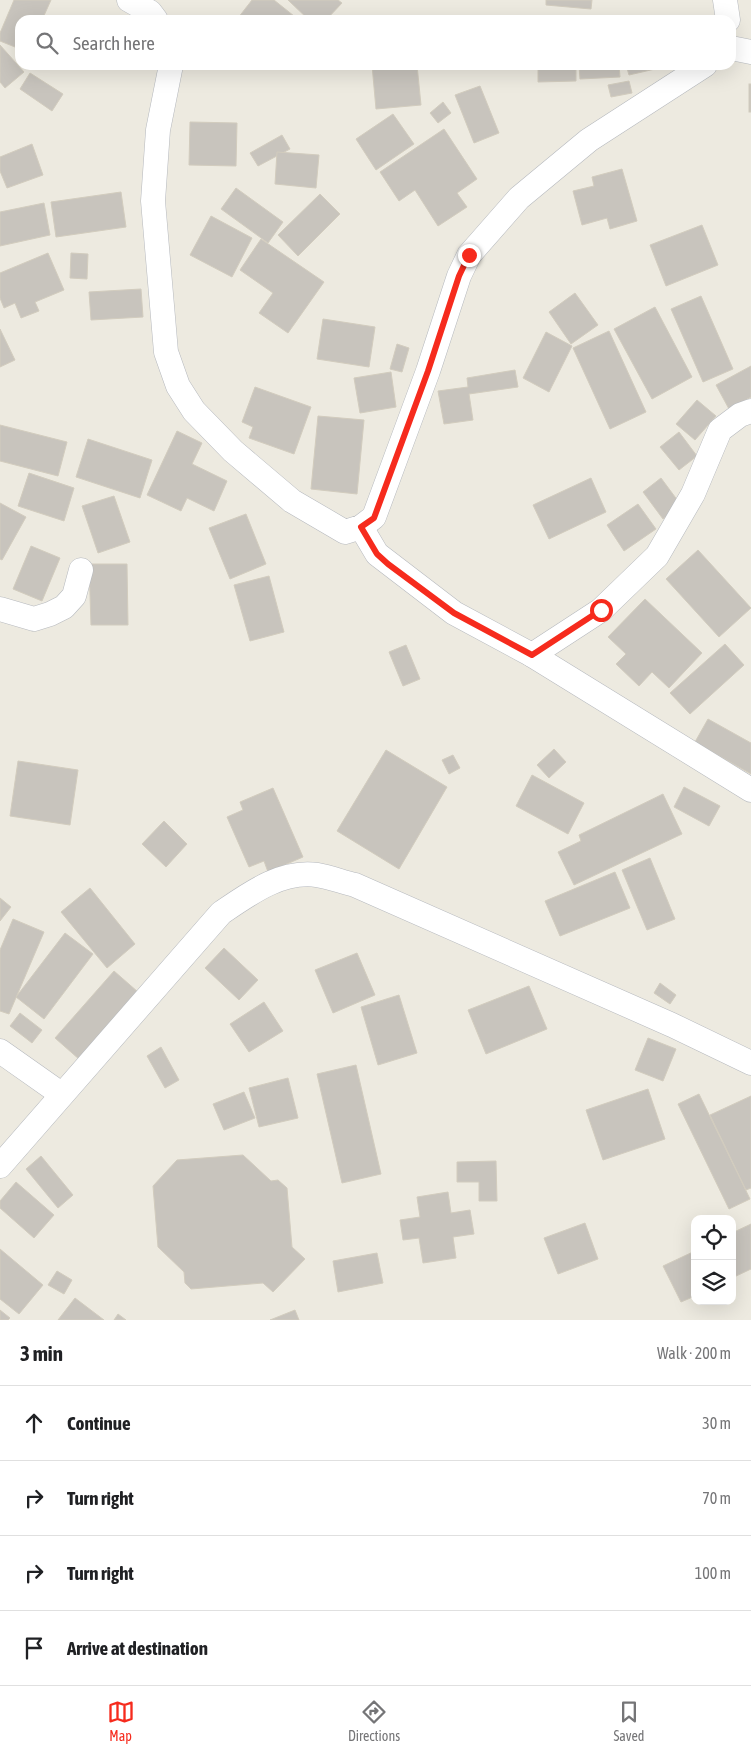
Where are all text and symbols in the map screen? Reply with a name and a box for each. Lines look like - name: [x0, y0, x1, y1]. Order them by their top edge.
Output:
- search box: [15, 15, 736, 70]
- icon: search: [33, 29, 61, 57]
- text: Search here: [73, 32, 155, 54]
- route end: [458, 244, 481, 267]
- route start: [590, 599, 613, 622]
- map controls: [691, 1215, 736, 1305]
- button: locate: [691, 1215, 736, 1260]
- button: layers: [691, 1260, 736, 1305]
- text: 3 min: [20, 1341, 63, 1365]
- text: Walk · 200 m: [657, 1344, 731, 1362]
- icon: ahead: [20, 1409, 48, 1437]
- text: Continue: [67, 1412, 131, 1434]
- text: 30 m: [702, 1414, 731, 1432]
- icon: right: [20, 1484, 48, 1512]
- text: Turn right: [67, 1487, 134, 1509]
- text: 70 m: [702, 1489, 731, 1507]
- icon: right: [20, 1559, 48, 1587]
- text: Turn right: [67, 1562, 134, 1584]
- text: 100 m: [695, 1564, 731, 1582]
- icon: arrive: [20, 1634, 48, 1662]
- text: Arrive at destination: [67, 1637, 208, 1659]
- tab: Map: [107, 1698, 135, 1744]
- tab: Directions: [348, 1698, 400, 1744]
- tab: Saved: [613, 1698, 644, 1744]

